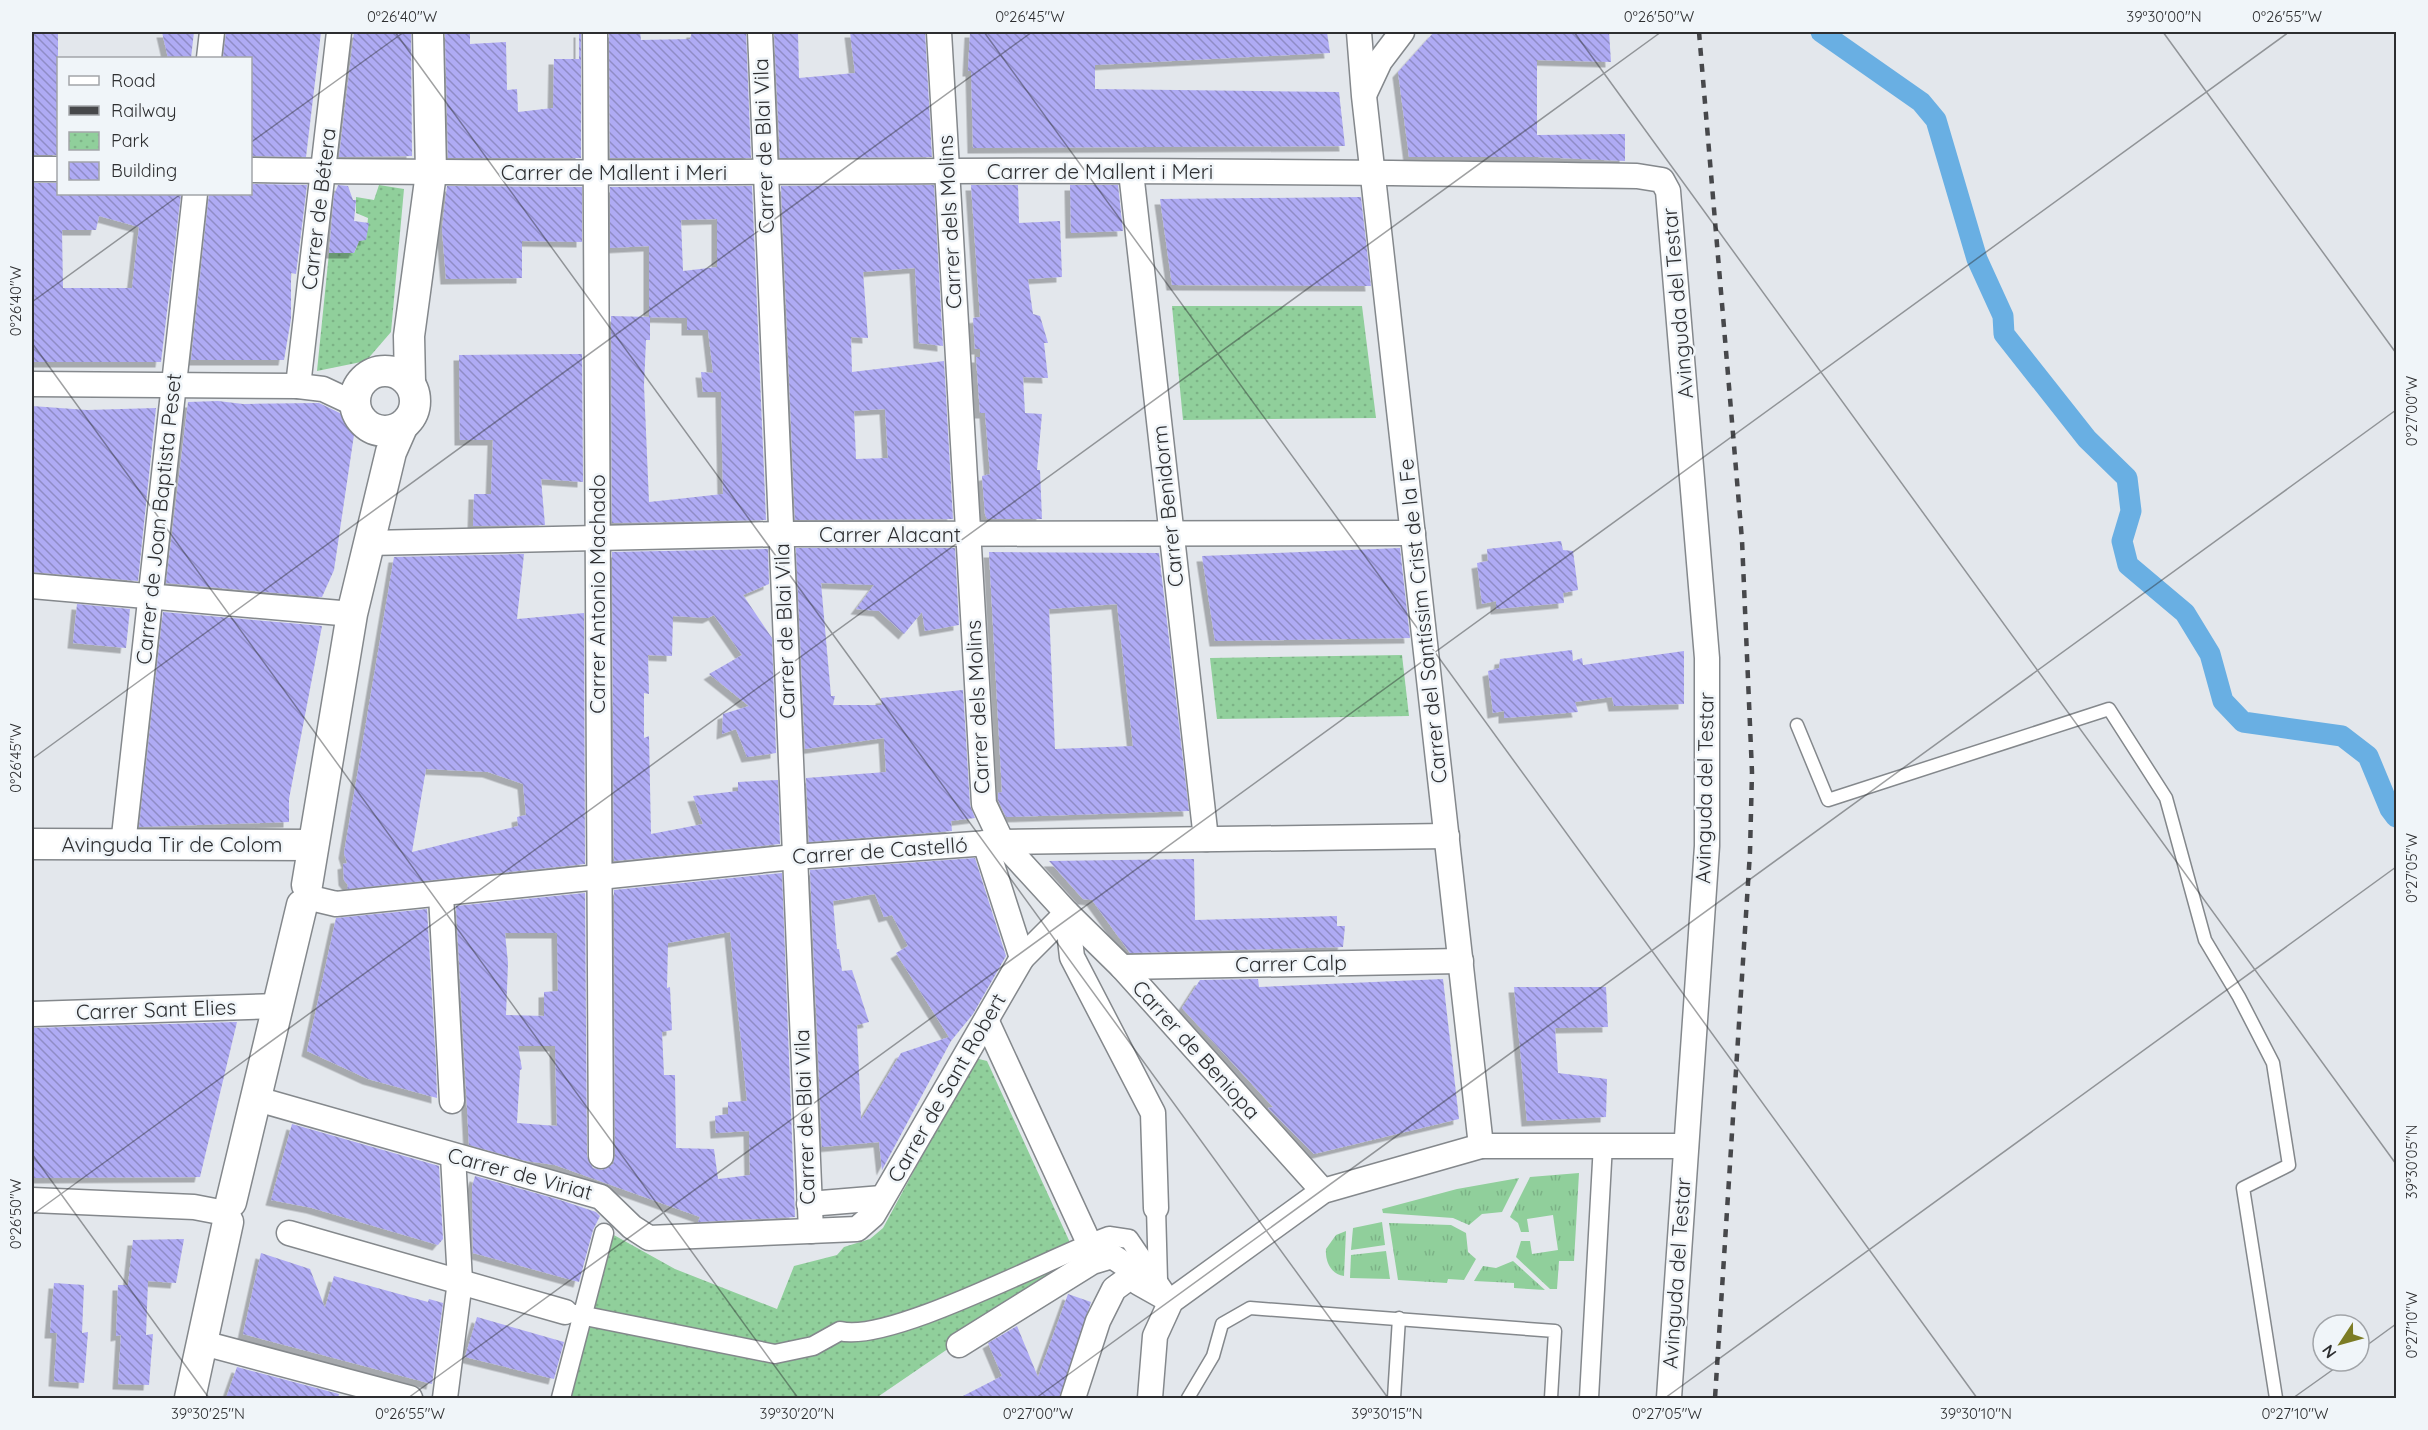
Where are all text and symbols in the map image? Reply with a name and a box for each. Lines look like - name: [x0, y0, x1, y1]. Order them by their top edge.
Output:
- text: 0°26'40"W: [367, 7, 438, 26]
- text: 0°26'45"W: [995, 7, 1065, 26]
- text: 0°26'50"W: [1624, 7, 1695, 26]
- text: 39°30'00"N: [2126, 7, 2202, 26]
- text: 0°26'55"W: [2252, 7, 2322, 26]
- legend: [57, 57, 252, 195]
- street label: Carrer de Blai Vila: [747, 58, 779, 234]
- text: Road: [111, 69, 156, 92]
- text: Railway: [111, 99, 177, 122]
- street label: Carrer de Bétera: [295, 126, 341, 291]
- text: Park: [111, 129, 149, 152]
- street label: Carrer dels Molins: [931, 134, 967, 310]
- street label: Carrer de Mallent i Meri: [987, 158, 1213, 184]
- text: Building: [111, 159, 177, 182]
- street label: Carrer de Mallent i Meri: [501, 159, 727, 185]
- street label: Avinguda del Testar: [1656, 206, 1698, 400]
- text: 0°26'40"W: [6, 265, 25, 336]
- street label: Carrer de Joan Baptista Peset: [130, 372, 186, 666]
- text: 0°27'00"W: [2402, 375, 2421, 446]
- street label: Carrer Benidorm: [1146, 424, 1188, 588]
- street label: Carrer del Santíssim Crist de la Fe: [1392, 457, 1452, 785]
- street label: Carrer Antonio Machado: [584, 474, 610, 714]
- street label: Carrer Alacant: [819, 521, 961, 547]
- street label: Carrer de Blai Vila: [768, 543, 800, 719]
- street label: Carrer dels Molins: [959, 619, 995, 795]
- street label: Avinguda del Testar: [1689, 692, 1719, 884]
- text: 0°26'45"W: [6, 723, 25, 793]
- street label: Avinguda Tir de Colom: [62, 831, 282, 857]
- street label: Carrer de Castelló: [791, 831, 968, 869]
- text: 0°27'05"W: [2402, 833, 2421, 903]
- street label: Carrer Calp: [1235, 949, 1347, 977]
- street label: Carrer de Beniopa: [1127, 974, 1266, 1124]
- street label: Carrer de Sant Robert: [881, 988, 1011, 1187]
- street label: Carrer Sant Elies: [75, 993, 237, 1025]
- street label: Carrer de Blai Vila: [788, 1029, 820, 1205]
- text: 39°30'05"N: [2402, 1125, 2421, 1199]
- street label: Carrer de Viriat: [445, 1141, 596, 1205]
- street label: Avinguda del Testar: [1656, 1176, 1696, 1369]
- text: 0°26'50"W: [6, 1178, 25, 1249]
- text: 0°27'10"W: [2402, 1291, 2421, 1359]
- north arrow: [2311, 1313, 2371, 1373]
- text: N: [2317, 1341, 2340, 1362]
- text: 39°30'25"N: [171, 1404, 245, 1423]
- text: 0°26'55"W: [375, 1404, 445, 1423]
- text: 39°30'20"N: [760, 1404, 834, 1423]
- text: 0°27'00"W: [1003, 1404, 1074, 1423]
- text: 39°30'15"N: [1351, 1404, 1423, 1423]
- text: 0°27'05"W: [1632, 1404, 1702, 1423]
- text: 39°30'10"N: [1940, 1404, 2012, 1423]
- text: 0°27'10"W: [2261, 1404, 2329, 1423]

